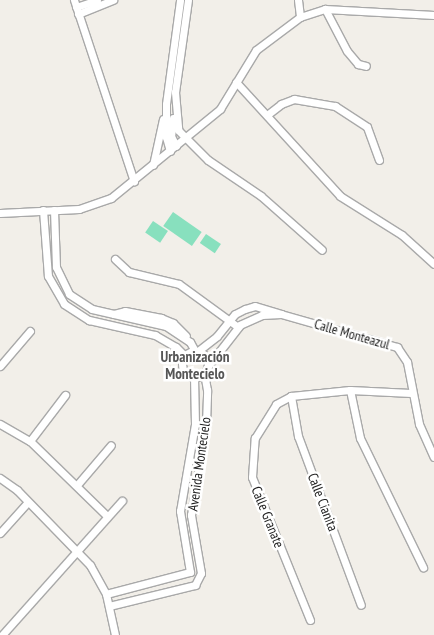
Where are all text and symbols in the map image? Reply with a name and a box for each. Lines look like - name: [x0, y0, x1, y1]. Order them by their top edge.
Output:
- street label: Calle Monteazul: [312, 315, 392, 353]
- district label: Urbanización Montecielo: [160, 347, 230, 382]
- street label: Avenida Montecielo: [184, 416, 214, 512]
- street label: Calle Cianita: [304, 471, 342, 533]
- street label: Calle Granate: [248, 484, 288, 550]

